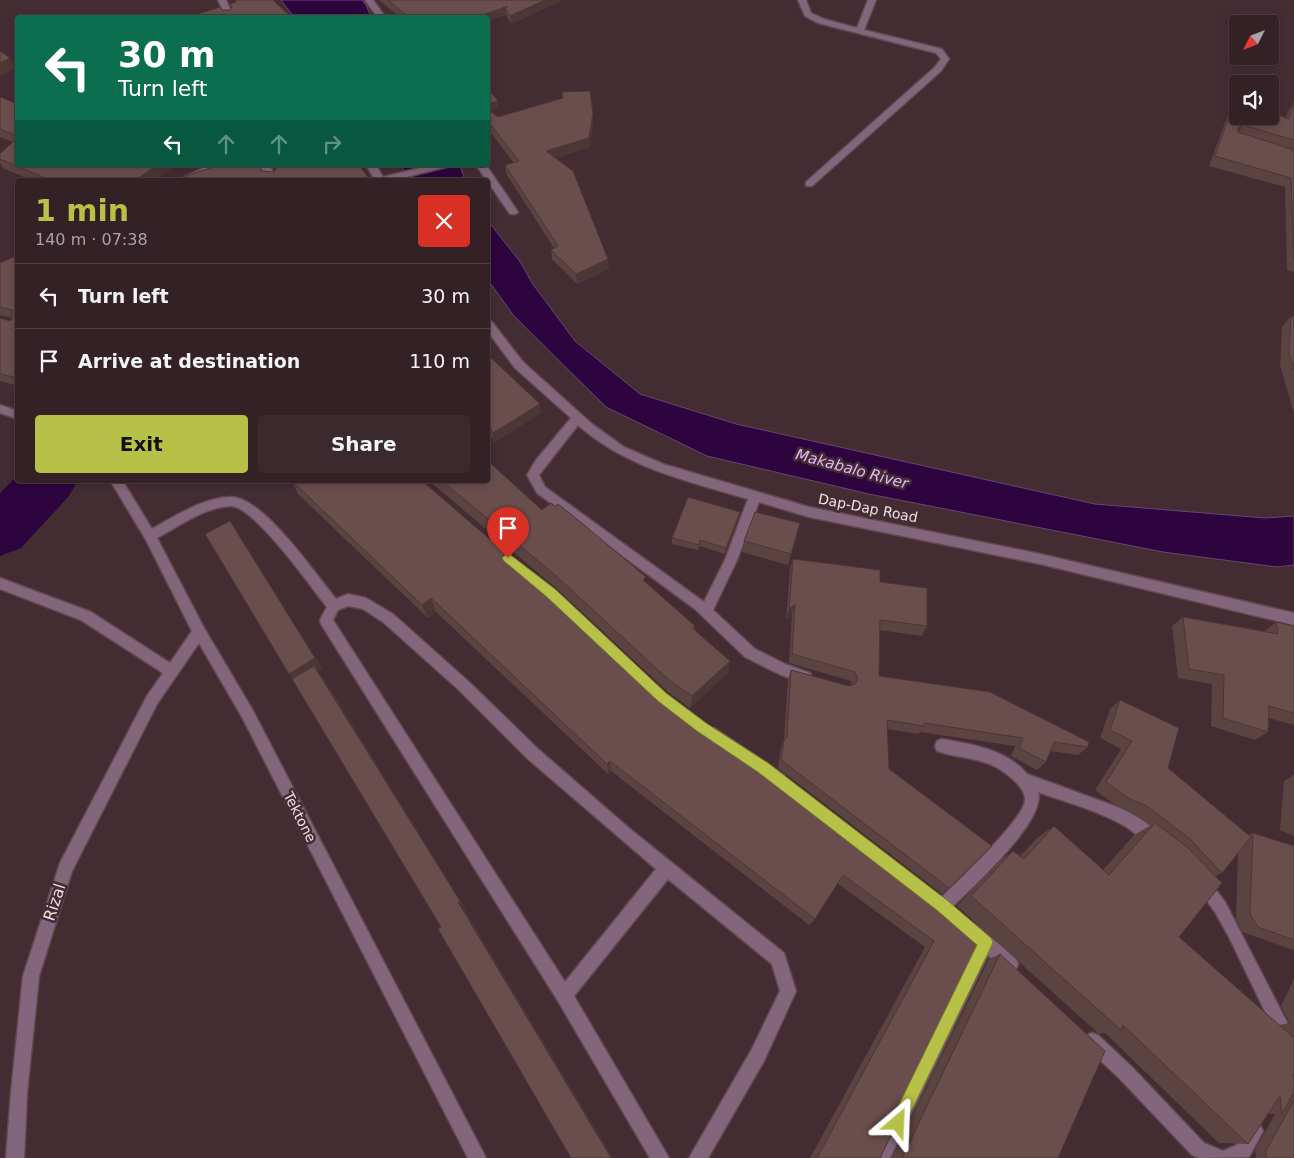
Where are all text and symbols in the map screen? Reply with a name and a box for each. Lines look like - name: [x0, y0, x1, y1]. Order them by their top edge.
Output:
- north arrow: [1229, 15, 1279, 65]
- map controls: [1229, 15, 1279, 125]
- icon: left: [35, 35, 100, 100]
- text: 30 m: [118, 35, 215, 75]
- button: sound: [1229, 75, 1279, 125]
- text: Turn left: [118, 76, 207, 101]
- icon: left: [159, 130, 187, 158]
- icon: ahead: [212, 130, 240, 158]
- icon: ahead: [265, 130, 293, 158]
- icon: right: [318, 130, 346, 158]
- text: 1 min: [35, 193, 129, 228]
- button: close: [418, 195, 470, 247]
- text: 140 m · 07:38: [35, 230, 148, 249]
- icon: left: [35, 282, 63, 310]
- text: Turn left: [78, 285, 169, 307]
- text: 30 m: [421, 285, 470, 307]
- icon: arrive: [35, 347, 63, 375]
- text: Arrive at destination: [78, 350, 300, 372]
- text: 110 m: [409, 350, 470, 372]
- button: Exit: [35, 415, 248, 473]
- button: Share: [258, 415, 470, 473]
- water label: Makabalo River: [794, 445, 911, 493]
- street label: Dap-Dap Road: [817, 490, 919, 526]
- pin: [487, 507, 529, 558]
- icon: arrive: [494, 514, 522, 542]
- street label: Tektone: [280, 788, 319, 845]
- street label: Rizal: [40, 881, 69, 923]
- position arrow: [871, 1096, 923, 1148]

